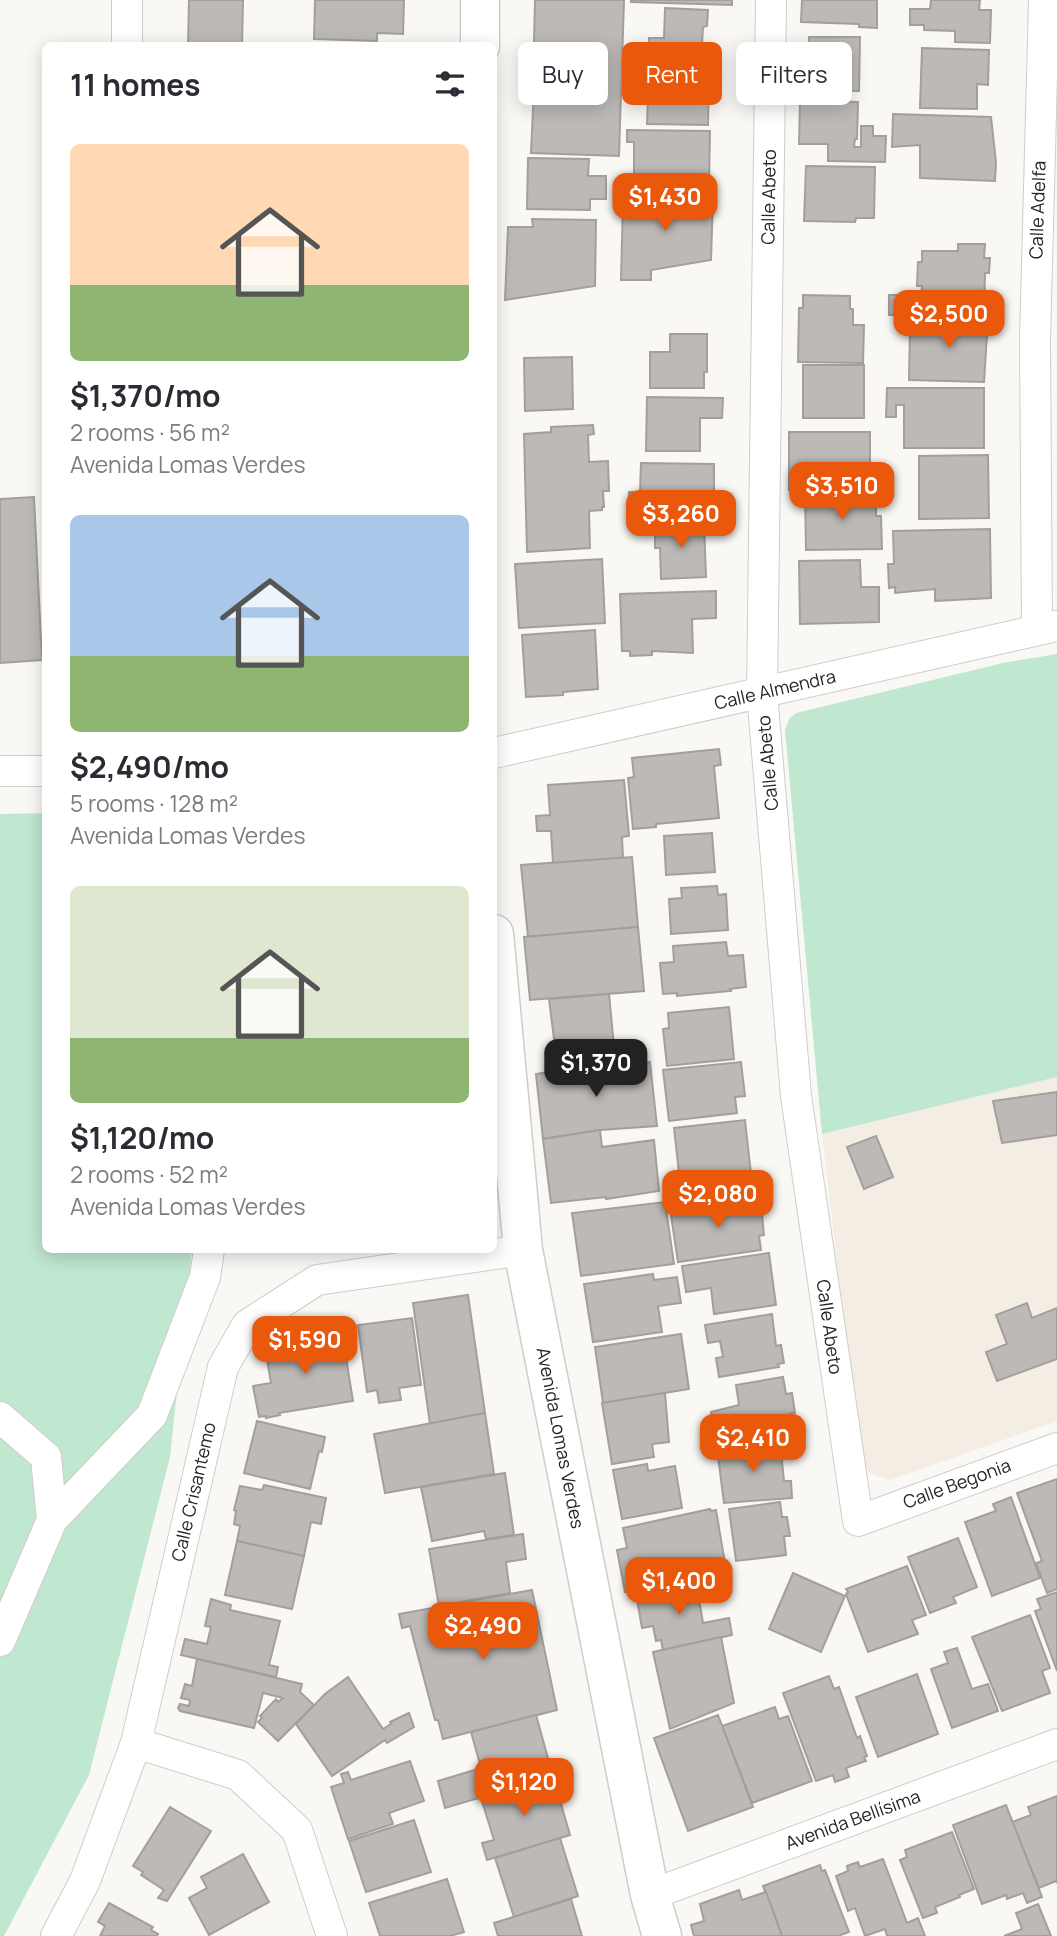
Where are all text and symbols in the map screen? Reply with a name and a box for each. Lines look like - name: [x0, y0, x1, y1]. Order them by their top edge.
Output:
- chip: Buy: [518, 42, 608, 105]
- chip: Rent: [622, 42, 722, 105]
- chip: Filters: [736, 42, 852, 105]
- text: 11 homes: [70, 64, 201, 105]
- icon: filters: [431, 65, 469, 103]
- street label: Calle Abeto: [755, 149, 781, 245]
- street label: Calle Adelfa: [1023, 160, 1051, 260]
- pin: $1,430: [608, 174, 722, 233]
- text: $1,430: [628, 180, 702, 212]
- icon: home: [207, 189, 333, 315]
- pin: $2,500: [892, 290, 1006, 350]
- text: $2,500: [910, 297, 988, 329]
- text: $1,370/mo: [70, 375, 220, 416]
- text: 2 rooms · 56 m²: [70, 416, 230, 448]
- text: Avenida Lomas Verdes: [70, 448, 305, 480]
- pin: $3,510: [785, 462, 899, 522]
- text: $3,510: [805, 469, 879, 501]
- pin: $3,260: [624, 490, 738, 550]
- text: $3,260: [642, 497, 720, 529]
- icon: home: [207, 560, 333, 686]
- street label: Calle Almendra: [712, 663, 838, 715]
- street label: Calle Abeto: [751, 714, 783, 812]
- text: $2,490/mo: [70, 746, 229, 787]
- text: 5 rooms · 128 m²: [70, 787, 238, 819]
- text: Avenida Lomas Verdes: [70, 819, 305, 851]
- icon: home: [207, 931, 333, 1057]
- pin: $1,370: [539, 1040, 653, 1099]
- text: $1,370: [560, 1046, 632, 1078]
- text: $1,120/mo: [70, 1117, 214, 1158]
- text: 2 rooms · 52 m²: [70, 1158, 228, 1190]
- pin: $2,080: [661, 1170, 775, 1230]
- text: $2,080: [678, 1177, 758, 1209]
- text: Avenida Lomas Verdes: [70, 1190, 305, 1222]
- street label: Calle Abeto: [811, 1278, 849, 1376]
- pin: $1,590: [248, 1316, 362, 1376]
- text: $1,590: [268, 1323, 342, 1355]
- street label: Avenida Lomas Verdes: [532, 1345, 590, 1531]
- pin: $2,410: [696, 1414, 810, 1474]
- street label: Calle Crisantemo: [165, 1420, 221, 1564]
- text: $2,410: [716, 1421, 790, 1453]
- street label: Calle Begonia: [899, 1452, 1014, 1514]
- pin: $1,400: [622, 1558, 736, 1617]
- text: $1,400: [642, 1564, 716, 1596]
- pin: $2,490: [426, 1602, 540, 1662]
- text: $2,490: [444, 1609, 522, 1641]
- pin: $1,120: [467, 1758, 581, 1818]
- text: $1,120: [491, 1765, 557, 1797]
- street label: Avenida Bellísima: [782, 1784, 923, 1855]

